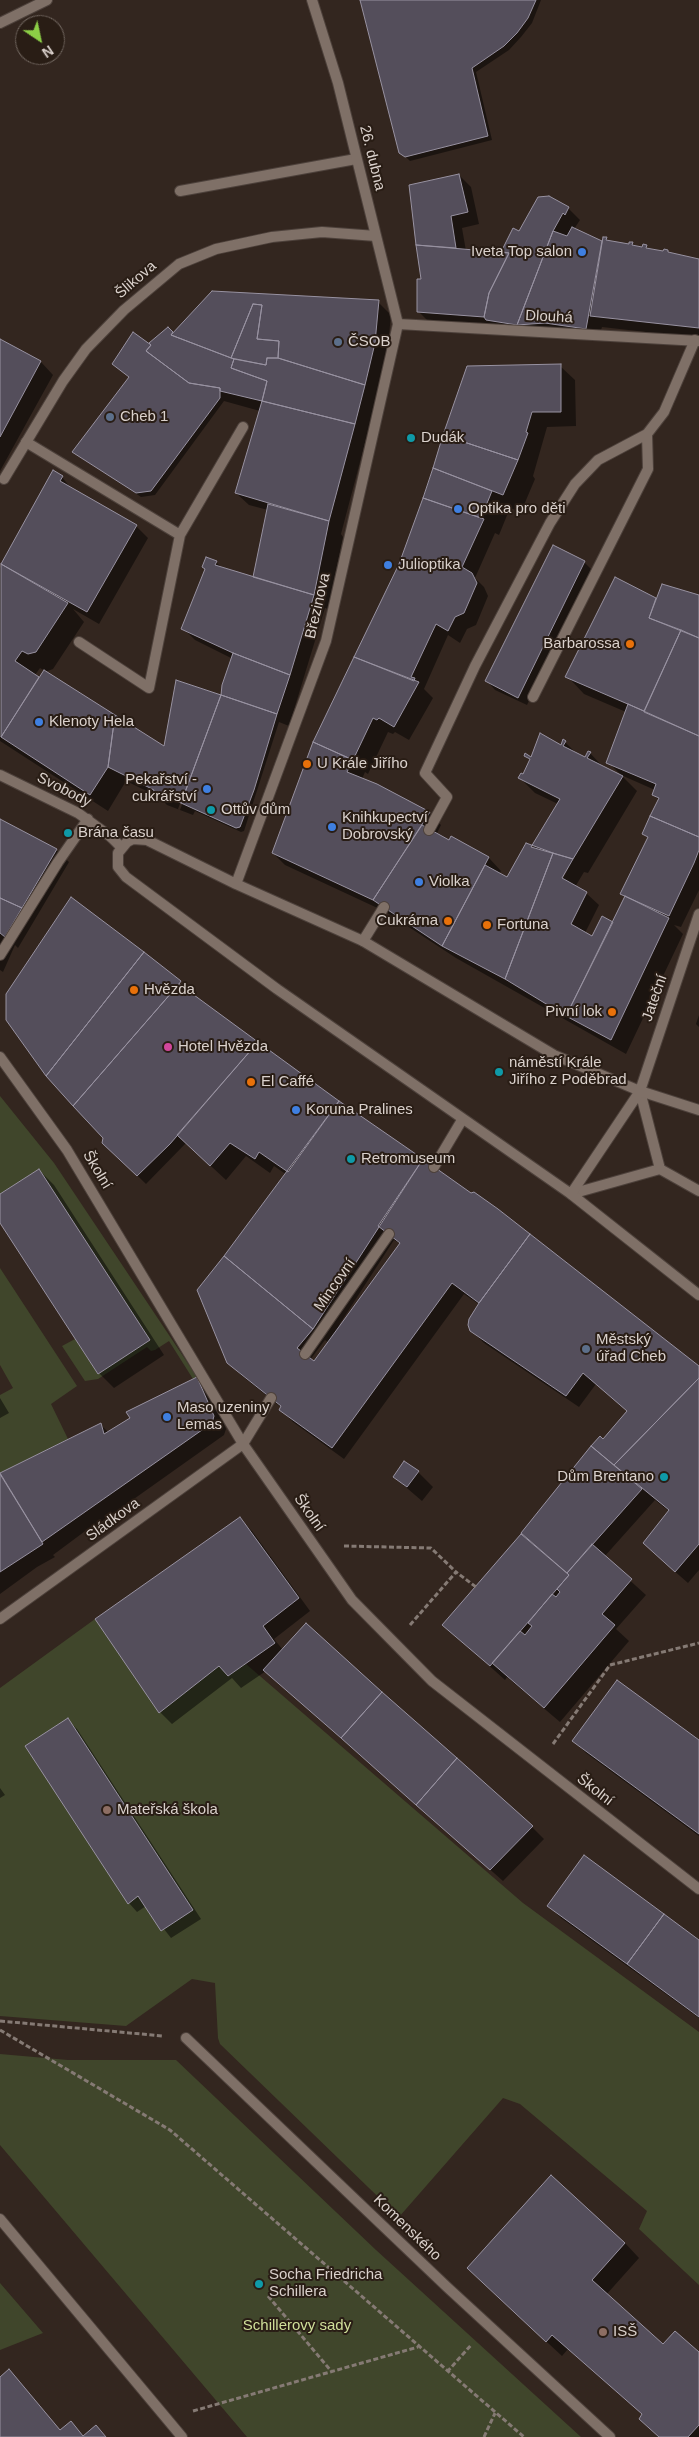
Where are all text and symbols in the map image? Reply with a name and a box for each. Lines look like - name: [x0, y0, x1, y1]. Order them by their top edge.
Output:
- north arrow: [15, 15, 65, 65]
- text: N: [39, 42, 56, 61]
- street label: 26. dubna: [355, 123, 389, 193]
- place label: Iveta Top salon: [471, 243, 572, 261]
- marker: Iveta Top salon: [576, 246, 588, 258]
- street label: Šlikova: [112, 257, 160, 303]
- street label: Dlouhá: [525, 307, 573, 327]
- place label: ČSOB: [348, 333, 391, 351]
- marker: ČSOB: [332, 336, 344, 348]
- place label: Cheb 1: [120, 408, 168, 426]
- marker: Cheb 1: [104, 411, 116, 423]
- place label: Dudák: [421, 429, 464, 447]
- marker: Dudák: [405, 432, 417, 444]
- place label: Optika pro děti: [468, 500, 566, 518]
- marker: Optika pro děti: [452, 503, 464, 515]
- place label: Julioptika: [398, 556, 461, 574]
- marker: Julioptika: [382, 559, 394, 571]
- street label: Březinova: [302, 571, 334, 641]
- place label: Barbarossa: [543, 635, 620, 653]
- marker: Barbarossa: [624, 638, 636, 650]
- place label: Klenoty Hela: [49, 713, 134, 731]
- marker: Klenoty Hela: [33, 716, 45, 728]
- place label: U Krále Jiřího: [317, 755, 408, 773]
- marker: U Krále Jiřího: [301, 758, 313, 770]
- street label: Svobody: [34, 769, 94, 811]
- place label: Pekařství - cukrářství: [125, 771, 197, 806]
- marker: Pekařství - cukrářství: [201, 783, 213, 795]
- place label: Ottův dům: [221, 801, 290, 819]
- marker: Ottův dům: [205, 804, 217, 816]
- place label: Knihkupectví Dobrovský: [342, 809, 428, 844]
- marker: Knihkupectví Dobrovský: [326, 821, 338, 833]
- place label: Brána času: [78, 824, 154, 842]
- marker: Brána času: [62, 827, 74, 839]
- place label: Violka: [429, 873, 470, 891]
- marker: Violka: [413, 876, 425, 888]
- place label: Cukrárna: [376, 912, 438, 930]
- marker: Cukrárna: [442, 915, 454, 927]
- place label: Fortuna: [497, 916, 549, 934]
- marker: Fortuna: [481, 919, 493, 931]
- street label: Jateční: [639, 972, 671, 1024]
- place label: Hvězda: [144, 981, 195, 999]
- marker: Hvězda: [128, 984, 140, 996]
- place label: Pivní lok: [545, 1003, 602, 1021]
- marker: Pivní lok: [606, 1006, 618, 1018]
- place label: Hotel Hvězda: [178, 1038, 268, 1056]
- marker: Hotel Hvězda: [162, 1041, 174, 1053]
- place label: náměstí Krále Jiřího z Poděbrad: [509, 1054, 627, 1089]
- marker: náměstí Krále Jiřího z Poděbrad: [493, 1066, 505, 1078]
- place label: El Caffé: [261, 1073, 314, 1091]
- marker: El Caffé: [245, 1076, 257, 1088]
- place label: Koruna Pralines: [306, 1101, 413, 1119]
- marker: Koruna Pralines: [290, 1104, 302, 1116]
- street label: Školní: [79, 1147, 115, 1193]
- place label: Retromuseum: [361, 1150, 455, 1168]
- marker: Retromuseum: [345, 1153, 357, 1165]
- street label: Mincovní: [310, 1255, 360, 1315]
- place label: Městský úřad Cheb: [596, 1331, 666, 1366]
- marker: Městský úřad Cheb: [580, 1343, 592, 1355]
- place label: Maso uzeniny Lemas: [177, 1399, 270, 1434]
- marker: Maso uzeniny Lemas: [161, 1411, 173, 1423]
- place label: Dům Brentano: [557, 1468, 654, 1486]
- marker: Dům Brentano: [658, 1471, 670, 1483]
- street label: Školní: [290, 1491, 328, 1535]
- street label: Sládkova: [83, 1495, 143, 1545]
- street label: Školní: [573, 1770, 617, 1810]
- place label: Mateřská škola: [117, 1801, 218, 1819]
- marker: Mateřská škola: [101, 1804, 113, 1816]
- street label: Komenského: [369, 2191, 445, 2265]
- place label: Socha Friedricha Schillera: [269, 2266, 382, 2301]
- marker: Socha Friedricha Schillera: [253, 2278, 265, 2290]
- park label: Schillerovy sady: [243, 2317, 351, 2335]
- place label: ISŠ: [613, 2323, 637, 2341]
- marker: ISŠ: [597, 2326, 609, 2338]

